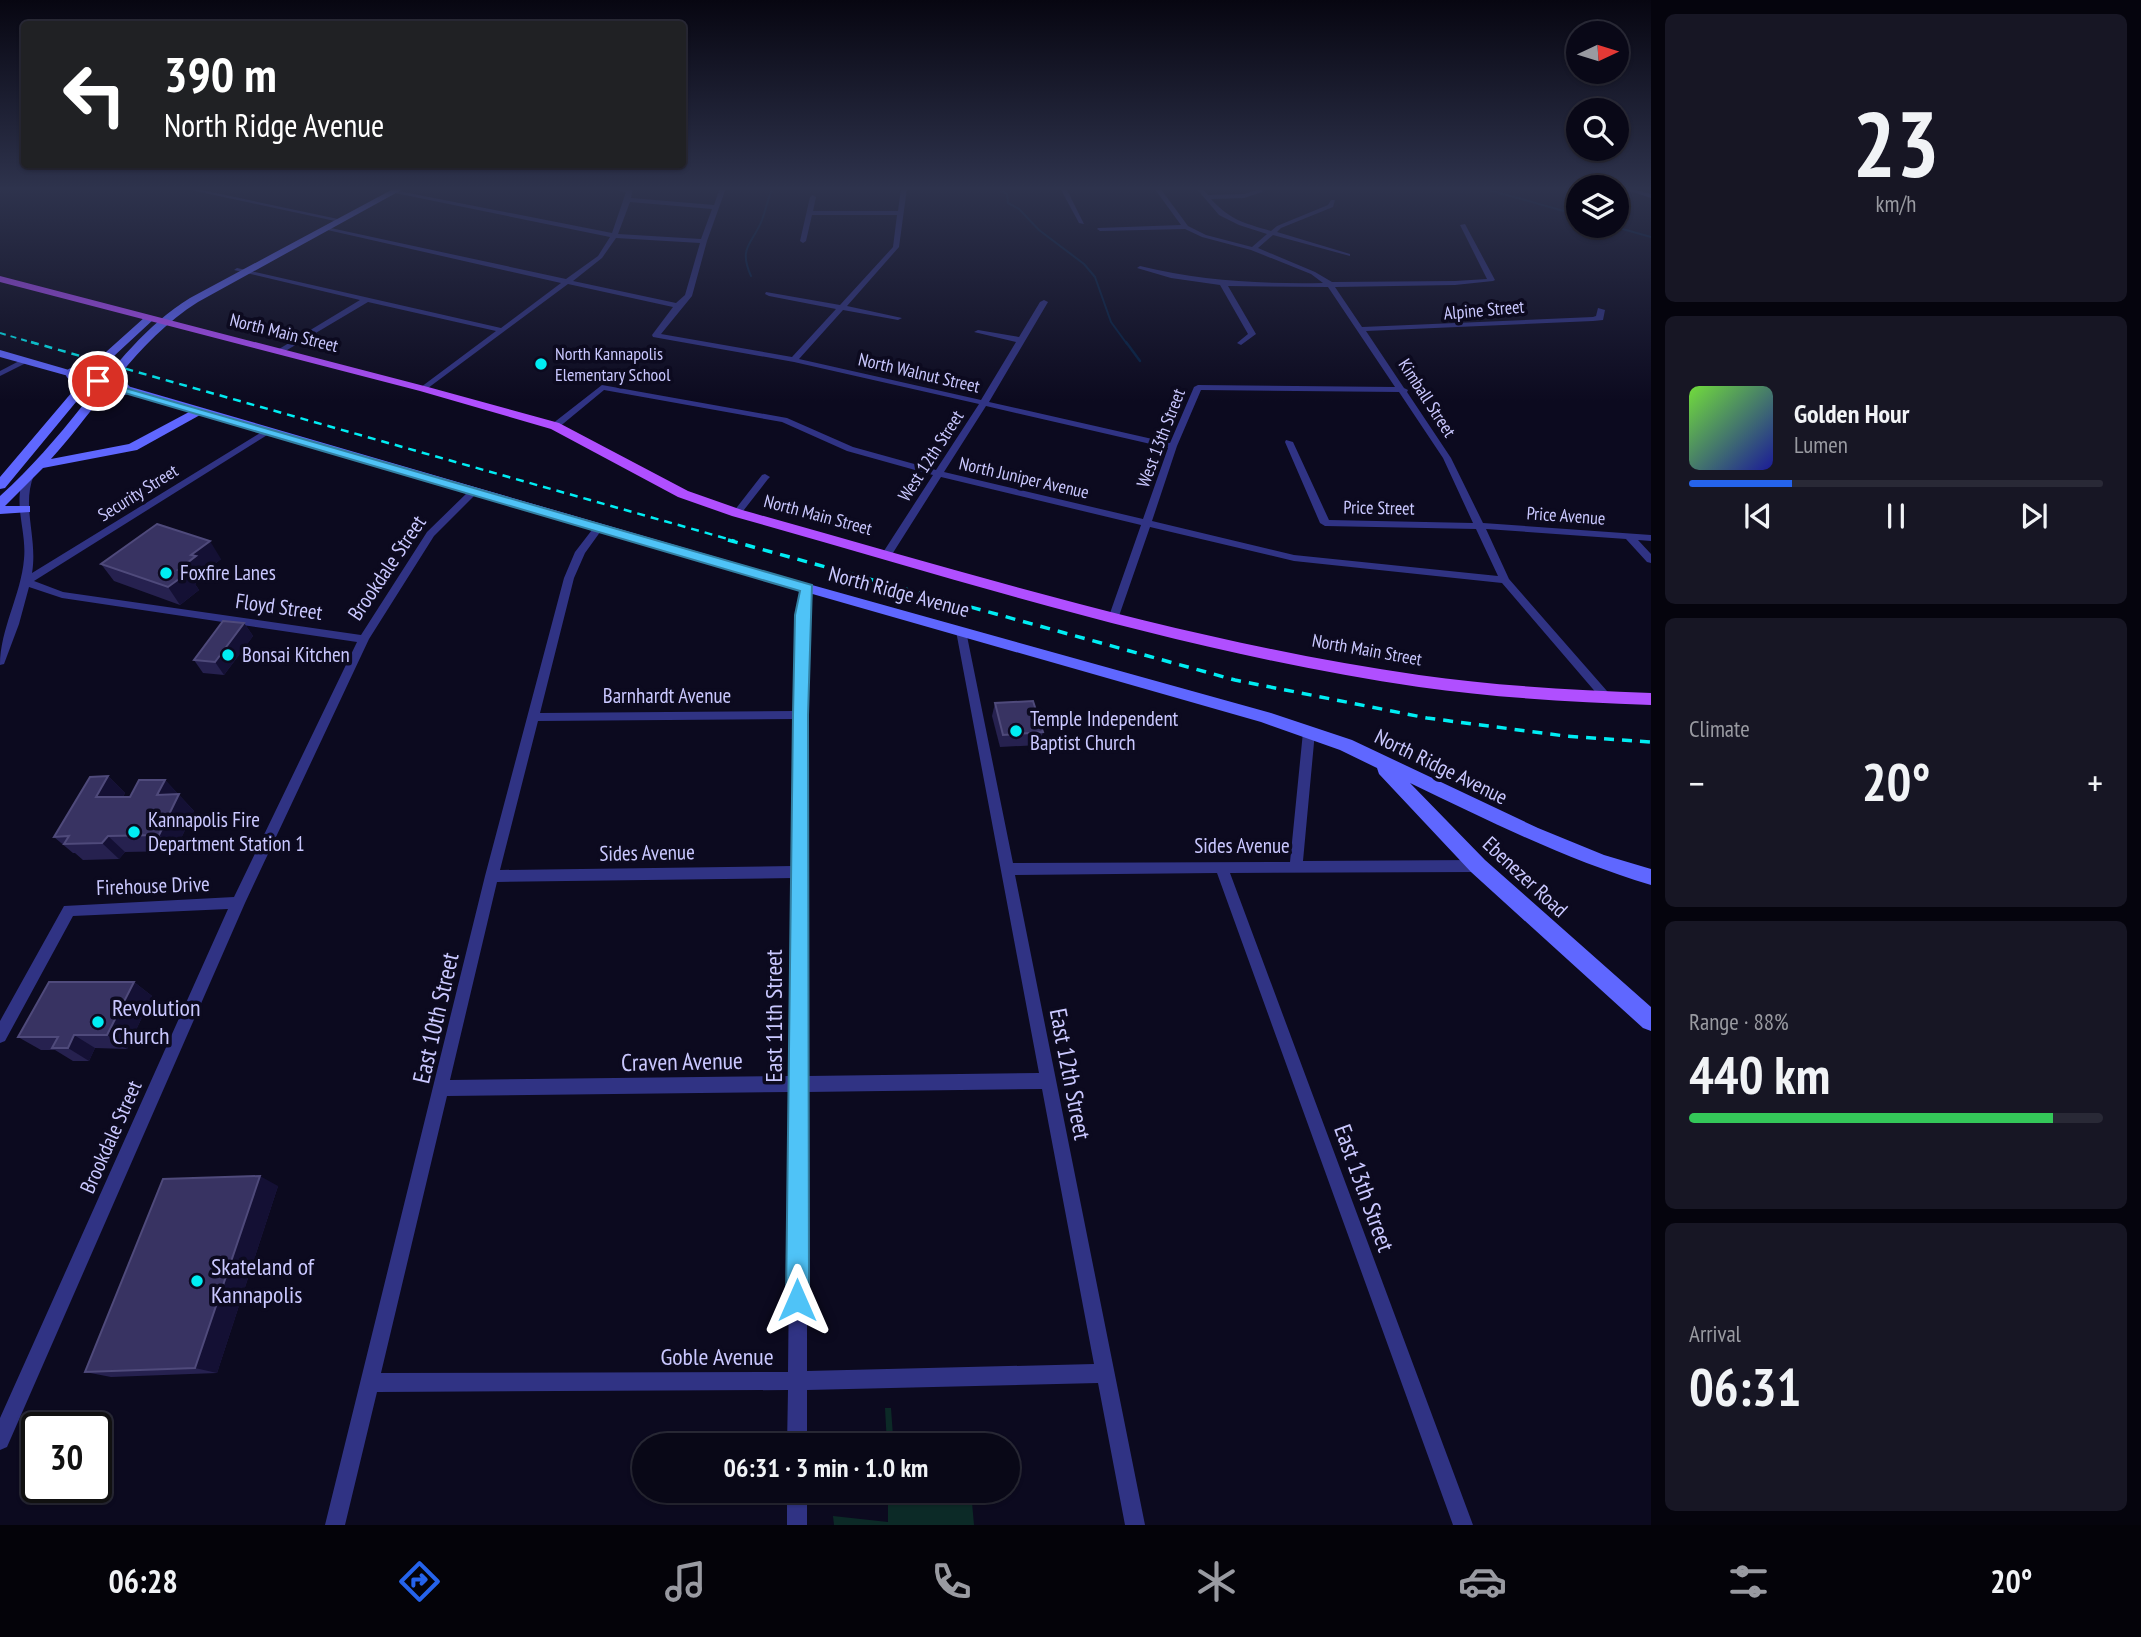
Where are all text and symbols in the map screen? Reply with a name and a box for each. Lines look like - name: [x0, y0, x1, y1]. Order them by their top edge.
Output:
- north arrow: [1566, 21, 1629, 84]
- map controls: [1566, 21, 1629, 238]
- text: 390 m: [164, 42, 277, 106]
- icon: left: [49, 49, 140, 140]
- text: 23: [1853, 84, 1940, 202]
- button: search: [1566, 98, 1629, 161]
- text: North Ridge Avenue: [164, 104, 384, 146]
- button: layers: [1566, 175, 1629, 238]
- text: km/h: [1876, 189, 1916, 218]
- street label: Alpine Street: [1443, 295, 1525, 324]
- street label: North Main Street: [227, 308, 341, 357]
- place label: North Kannapolis Elementary School: [555, 342, 671, 386]
- street label: North Walnut Street: [856, 347, 982, 398]
- pin: [68, 351, 128, 411]
- street label: Kimball Street: [1394, 354, 1461, 441]
- marker: North Kannapolis Elementary School: [533, 356, 549, 372]
- icon: arrive: [79, 362, 117, 400]
- street label: West 13th Street: [1131, 385, 1190, 490]
- text: Golden Hour: [1794, 397, 1909, 430]
- street label: West 12th Street: [893, 406, 969, 506]
- text: Lumen: [1794, 430, 1848, 459]
- street label: North Juniper Avenue: [957, 451, 1091, 504]
- street label: Security Street: [93, 459, 182, 526]
- street label: North Main Street: [762, 489, 875, 540]
- street label: Price Street: [1343, 495, 1415, 520]
- icon: previous: [1739, 497, 1777, 535]
- icon: pause: [1877, 497, 1915, 535]
- icon: next: [2015, 497, 2053, 535]
- street label: Price Avenue: [1526, 501, 1606, 530]
- street label: Brookdale Street: [342, 510, 432, 625]
- place label: Foxfire Lanes: [180, 559, 276, 586]
- street label: North Ridge Avenue: [826, 560, 972, 623]
- marker: Foxfire Lanes: [158, 565, 174, 581]
- street label: Floyd Street: [234, 587, 324, 626]
- street label: North Main Street: [1310, 629, 1424, 670]
- place label: Bonsai Kitchen: [242, 641, 350, 668]
- marker: Bonsai Kitchen: [220, 647, 236, 663]
- street label: Barnhardt Avenue: [603, 682, 731, 709]
- place label: Temple Independent Baptist Church: [1030, 705, 1179, 756]
- text: Climate: [1689, 714, 1750, 743]
- marker: Temple Independent Baptist Church: [1008, 723, 1024, 739]
- street label: North Ridge Avenue: [1370, 723, 1512, 810]
- text: 20°: [1862, 748, 1930, 815]
- text: −: [1689, 758, 1705, 807]
- text: +: [2087, 758, 2103, 807]
- place label: Kannapolis Fire Department Station 1: [148, 806, 305, 857]
- marker: Kannapolis Fire Department Station 1: [126, 824, 142, 840]
- street label: Ebenezer Road: [1477, 830, 1574, 923]
- street label: Sides Avenue: [1194, 832, 1290, 859]
- street label: Sides Avenue: [599, 838, 695, 867]
- street label: Firehouse Drive: [96, 870, 210, 901]
- street label: East 10th Street: [405, 949, 466, 1086]
- street label: East 11th Street: [758, 949, 789, 1083]
- place label: Revolution Church: [112, 992, 201, 1051]
- street label: East 12th Street: [1043, 1006, 1098, 1143]
- text: Range · 88%: [1689, 1007, 1789, 1036]
- marker: Revolution Church: [90, 1014, 106, 1030]
- text: 440 km: [1689, 1041, 1830, 1108]
- street label: Craven Avenue: [621, 1045, 743, 1078]
- street label: Brookdale Street: [74, 1076, 148, 1198]
- street label: East 13th Street: [1327, 1120, 1402, 1256]
- place label: Skateland of Kannapolis: [211, 1251, 315, 1310]
- position arrow: [760, 1263, 834, 1337]
- marker: Skateland of Kannapolis: [189, 1273, 205, 1289]
- text: Arrival: [1689, 1319, 1741, 1348]
- street label: Goble Avenue: [660, 1341, 774, 1372]
- text: 06:31: [1689, 1353, 1801, 1420]
- speed limit sign: 30: [21, 1412, 112, 1503]
- text: 06:31 · 3 min · 1.0 km: [724, 1451, 928, 1484]
- icon: directions: [395, 1557, 444, 1606]
- icon: music: [661, 1557, 710, 1606]
- icon: phone: [927, 1557, 976, 1606]
- icon: climate: [1192, 1557, 1241, 1606]
- icon: car: [1458, 1557, 1507, 1606]
- icon: filters: [1724, 1557, 1773, 1606]
- text: 06:28: [108, 1560, 178, 1602]
- text: 20°: [1990, 1560, 2033, 1602]

